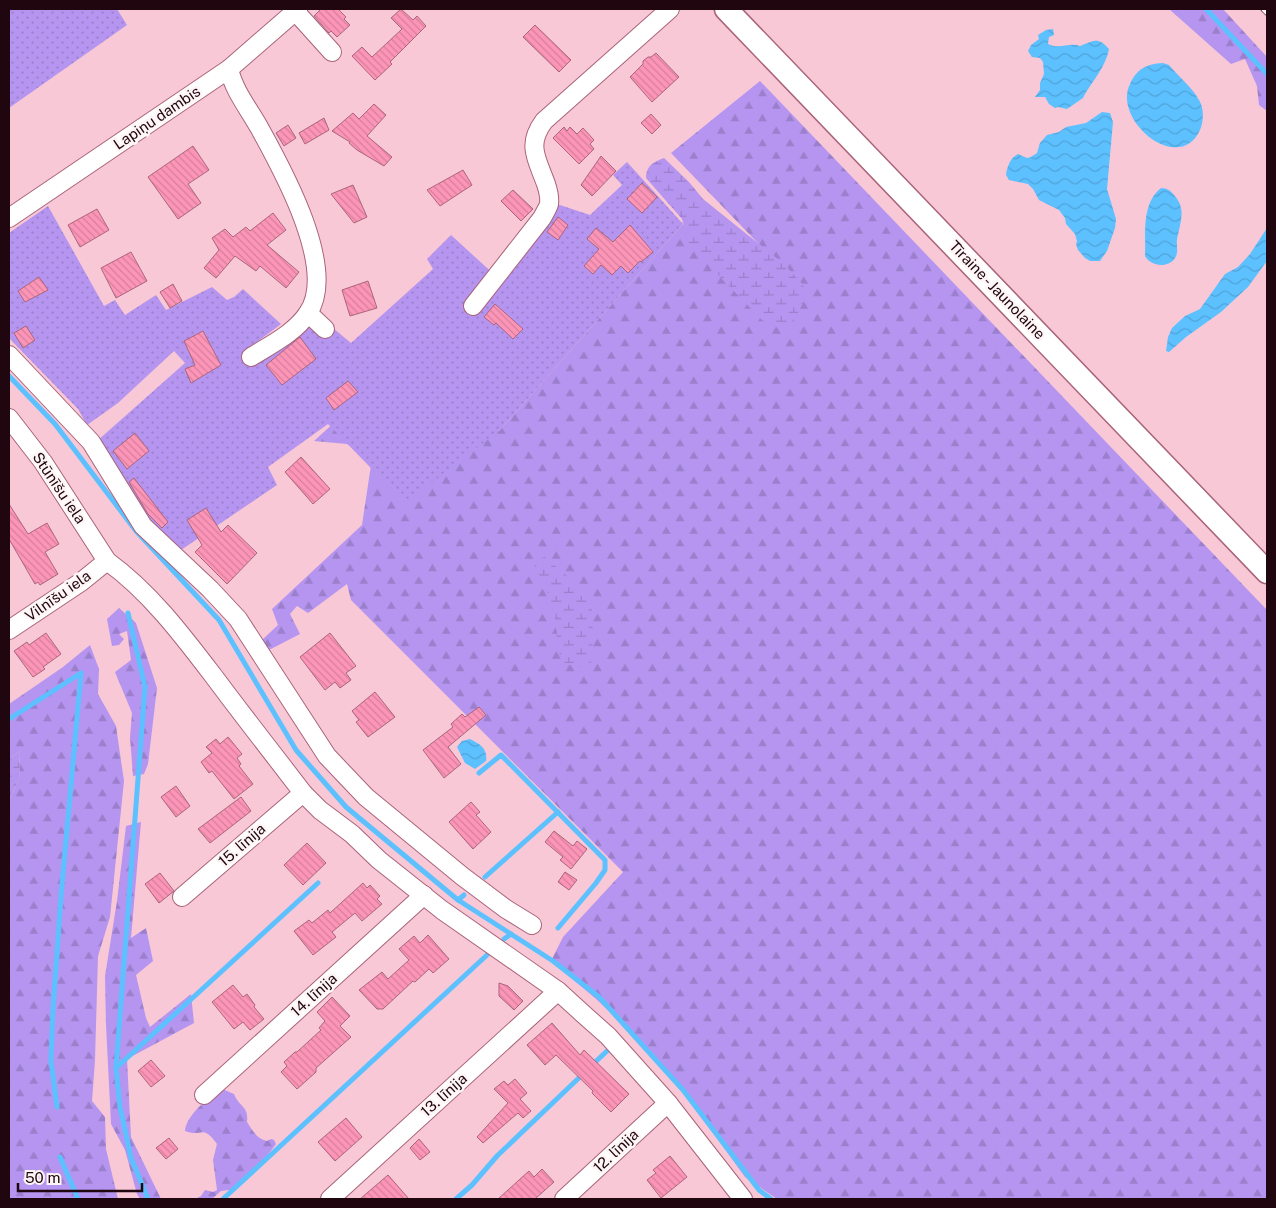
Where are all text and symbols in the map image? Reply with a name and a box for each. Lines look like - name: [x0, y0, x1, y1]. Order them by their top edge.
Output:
- street label: Lapiņu dambis: [110, 82, 203, 153]
- street label: Tīraine - Jaunolaine: [946, 237, 1049, 342]
- street label: Stūnīšu iela: [29, 449, 89, 527]
- street label: Vilnīšu iela: [22, 567, 94, 624]
- street label: 15. līnija: [215, 820, 268, 869]
- street label: 14. līnija: [287, 970, 340, 1020]
- street label: 13. līnija: [417, 1070, 470, 1120]
- street label: 12. līnija: [590, 1126, 642, 1176]
- scale bar: [18, 1160, 141, 1192]
- text: 50 m: [25, 1169, 60, 1186]

